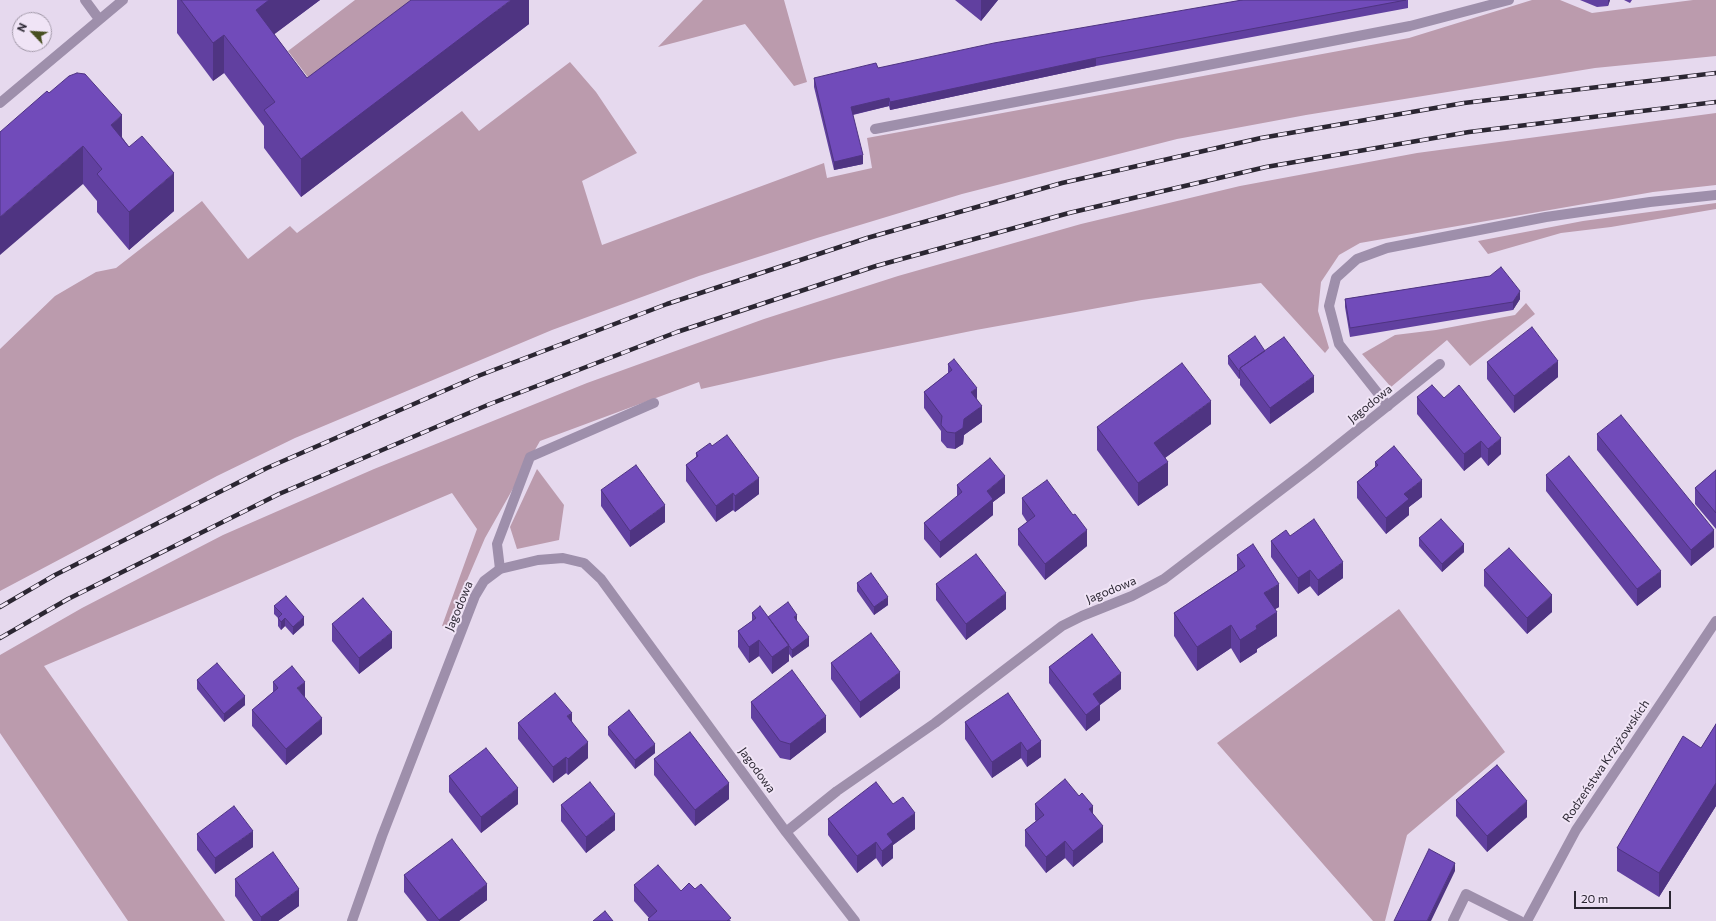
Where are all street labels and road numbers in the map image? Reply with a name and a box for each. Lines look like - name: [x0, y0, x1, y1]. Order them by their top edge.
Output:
- street label: Jagodowa: [1345, 382, 1395, 426]
- street label: Jagodowa: [1084, 573, 1138, 607]
- street label: Jagodowa: [442, 579, 476, 633]
- street label: Rodzeństwa Krzyżowskich: [1560, 697, 1652, 825]
- street label: Jagodowa: [736, 744, 778, 796]

